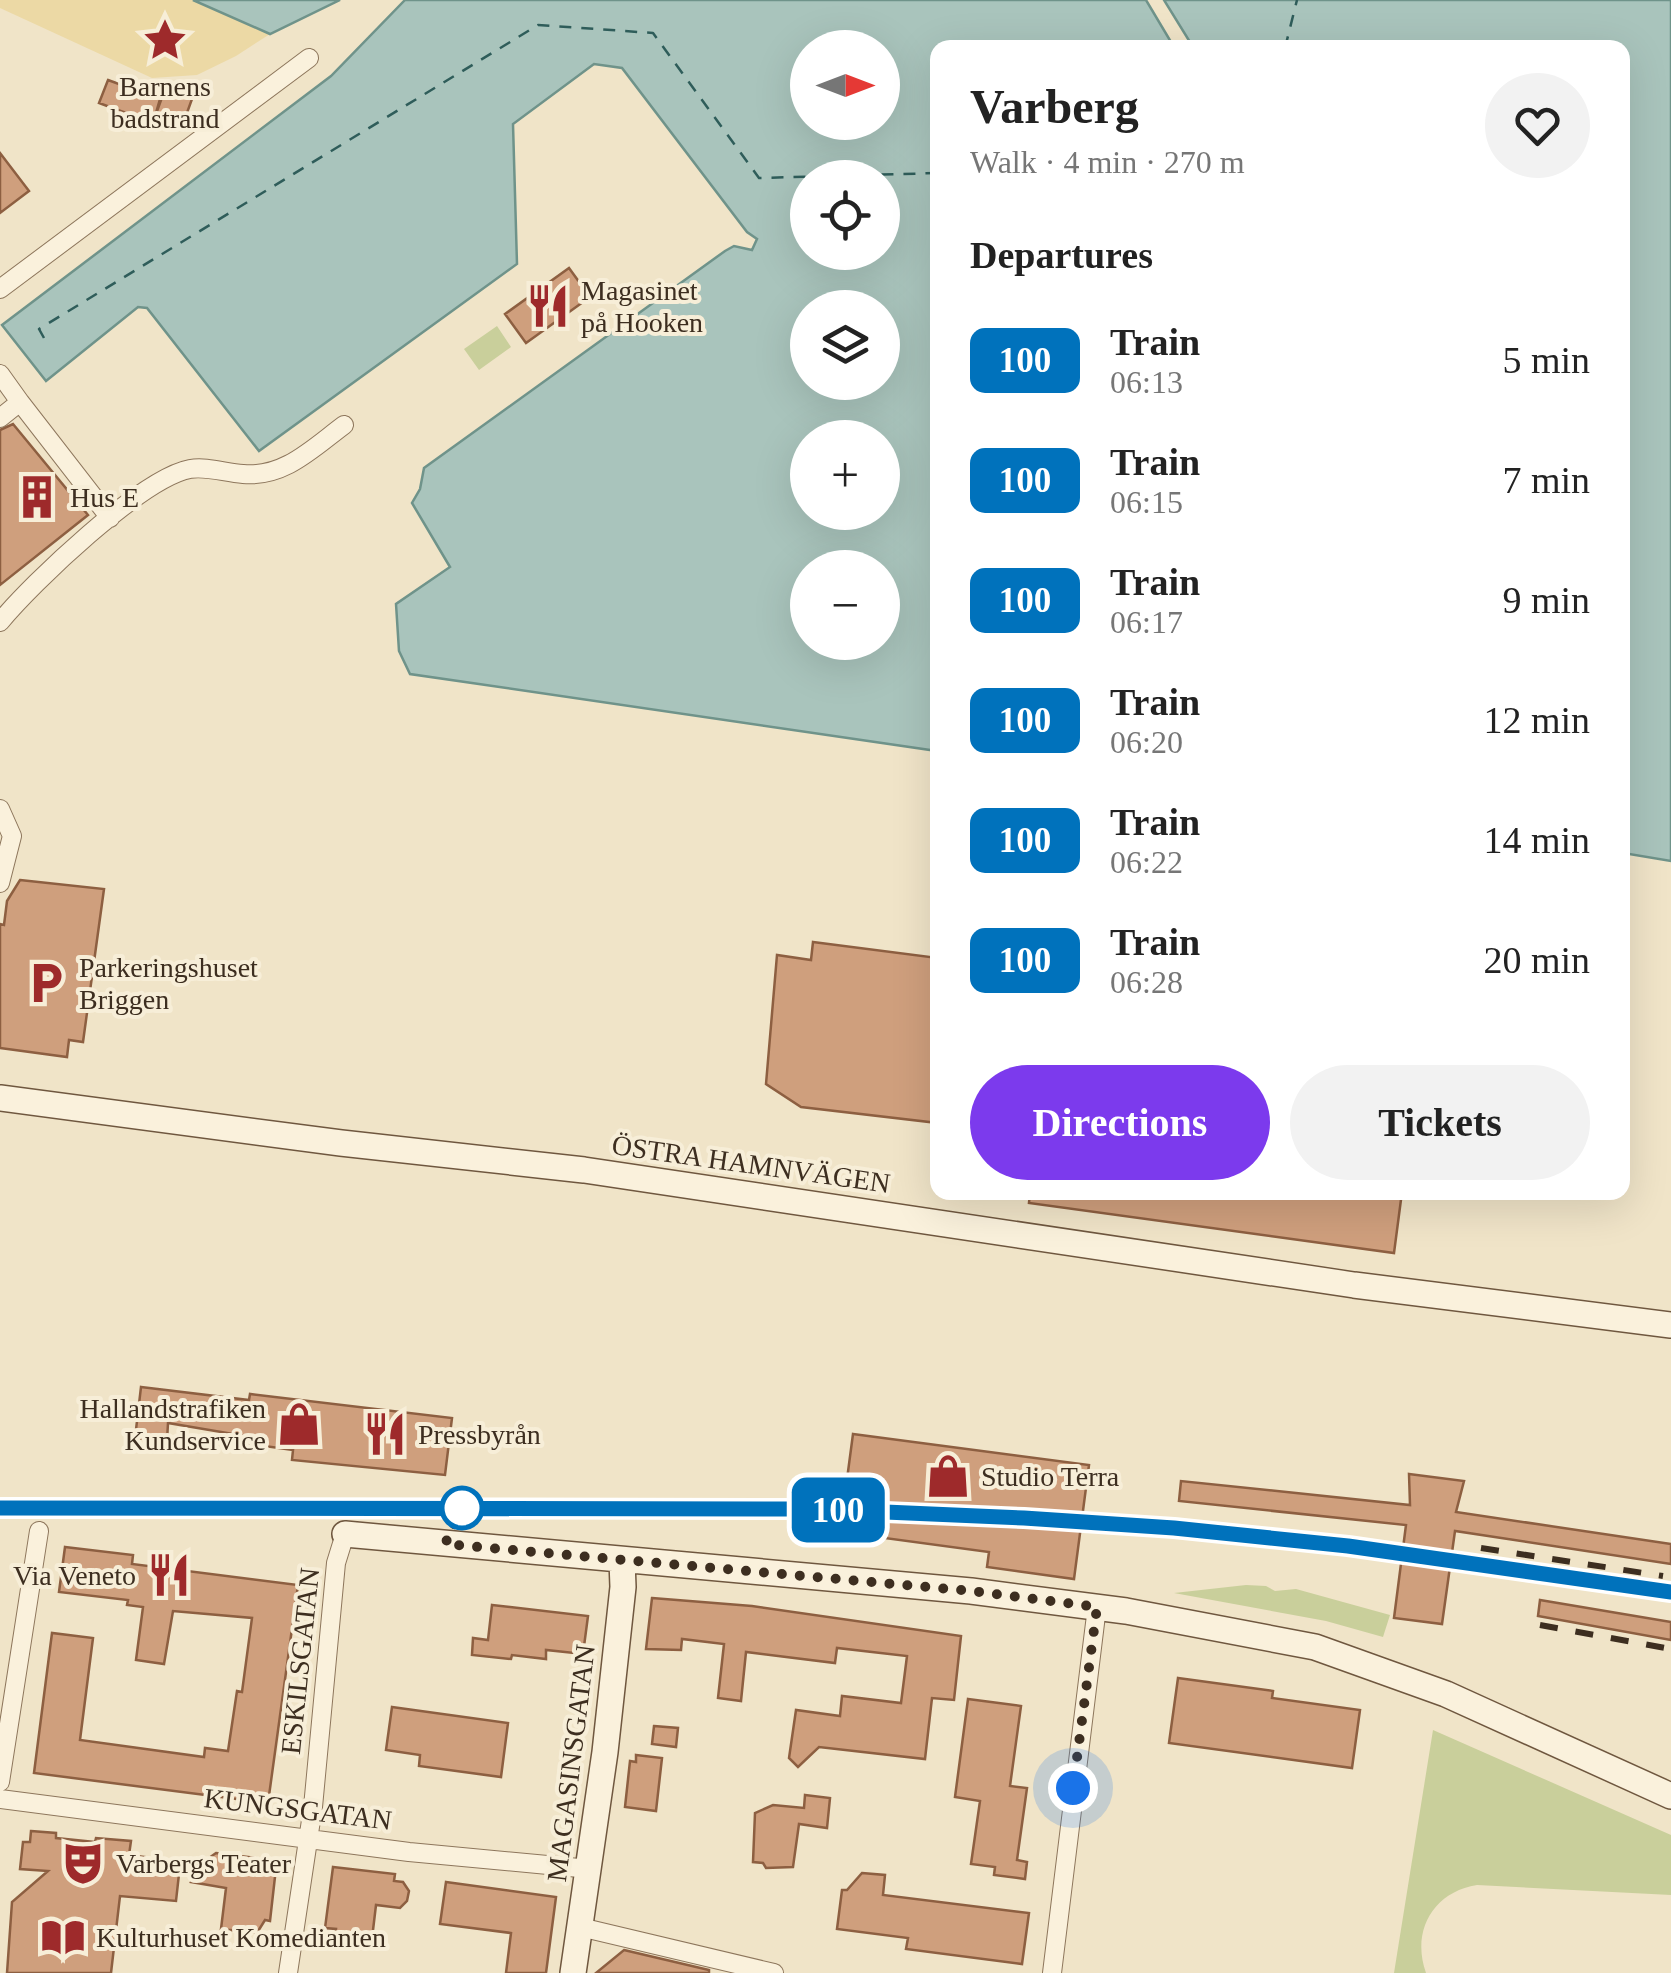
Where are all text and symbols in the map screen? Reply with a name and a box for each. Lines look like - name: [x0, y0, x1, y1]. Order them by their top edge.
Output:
- place icon: Barnens badstrand: [141, 16, 189, 64]
- north arrow: [790, 30, 900, 140]
- map controls: [790, 30, 900, 660]
- place label: Barnens badstrand: [111, 71, 219, 134]
- button: heart: [1485, 73, 1590, 178]
- text: Varberg: [970, 80, 1139, 133]
- text: Walk · 4 min · 270 m: [970, 144, 1245, 180]
- button: locate: [790, 160, 900, 270]
- text: Departures: [970, 234, 1153, 276]
- place label: Magasinet på Hooken: [581, 275, 703, 338]
- restaurant icon: Magasinet på Hooken: [524, 282, 572, 330]
- button: layers: [790, 290, 900, 400]
- text: Train: [1110, 321, 1200, 363]
- text: 5 min: [1502, 339, 1590, 381]
- text: 100: [999, 341, 1051, 380]
- text: 06:13: [1110, 364, 1183, 400]
- button: +: [790, 420, 900, 530]
- text: Train: [1110, 441, 1200, 483]
- text: 7 min: [1502, 459, 1590, 501]
- text: 100: [999, 461, 1051, 500]
- building icon: Hus E: [13, 473, 61, 521]
- place label: Hus E: [70, 482, 139, 513]
- text: 06:15: [1110, 484, 1183, 520]
- button: −: [790, 550, 900, 660]
- text: Train: [1110, 561, 1200, 603]
- text: 9 min: [1502, 579, 1590, 621]
- text: 100: [999, 581, 1051, 620]
- text: 06:17: [1110, 604, 1183, 640]
- text: Train: [1110, 681, 1200, 723]
- text: 12 min: [1483, 699, 1590, 741]
- text: 100: [999, 701, 1051, 740]
- text: 06:20: [1110, 724, 1183, 760]
- text: Train: [1110, 801, 1200, 843]
- text: 14 min: [1483, 819, 1590, 861]
- text: 100: [999, 821, 1051, 860]
- text: 06:22: [1110, 844, 1183, 880]
- text: Train: [1110, 921, 1200, 963]
- text: 20 min: [1483, 939, 1590, 981]
- text: 100: [999, 941, 1051, 980]
- place label: Parkeringshuset Briggen: [79, 952, 258, 1015]
- parking icon: Parkeringshuset Briggen: [22, 959, 70, 1007]
- text: 06:28: [1110, 964, 1183, 1000]
- button: Directions: [970, 1065, 1270, 1180]
- button: Tickets: [1290, 1065, 1590, 1180]
- street label: ÖSTRA HAMNVÄGEN: [610, 1129, 892, 1199]
- place label: Hallandstrafiken Kundservice: [79, 1393, 266, 1456]
- shop icon: Hallandstrafiken Kundservice: [275, 1400, 323, 1448]
- restaurant icon: Pressbyrån: [361, 1410, 409, 1458]
- place label: Pressbyrån: [418, 1419, 541, 1450]
- shop icon: Studio Terra: [924, 1452, 972, 1500]
- place label: Studio Terra: [981, 1461, 1120, 1492]
- line badge: 100: [780, 1478, 896, 1542]
- unlabelled marker: [441, 1487, 483, 1529]
- text: 100: [812, 1491, 864, 1530]
- restaurant icon: Via Veneto: [145, 1551, 193, 1599]
- place label: Via Veneto: [13, 1560, 136, 1591]
- street label: ESKILSGATAN: [275, 1566, 325, 1756]
- street label: MAGASINSGATAN: [541, 1643, 601, 1883]
- your location: [1048, 1763, 1098, 1813]
- street label: KUNGSGATAN: [202, 1782, 394, 1836]
- theatre icon: Varbergs Teater: [59, 1839, 107, 1887]
- place label: Varbergs Teater: [116, 1848, 292, 1879]
- library icon: Kulturhuset Komedianten: [39, 1913, 87, 1961]
- place label: Kulturhuset Komedianten: [96, 1922, 386, 1953]

